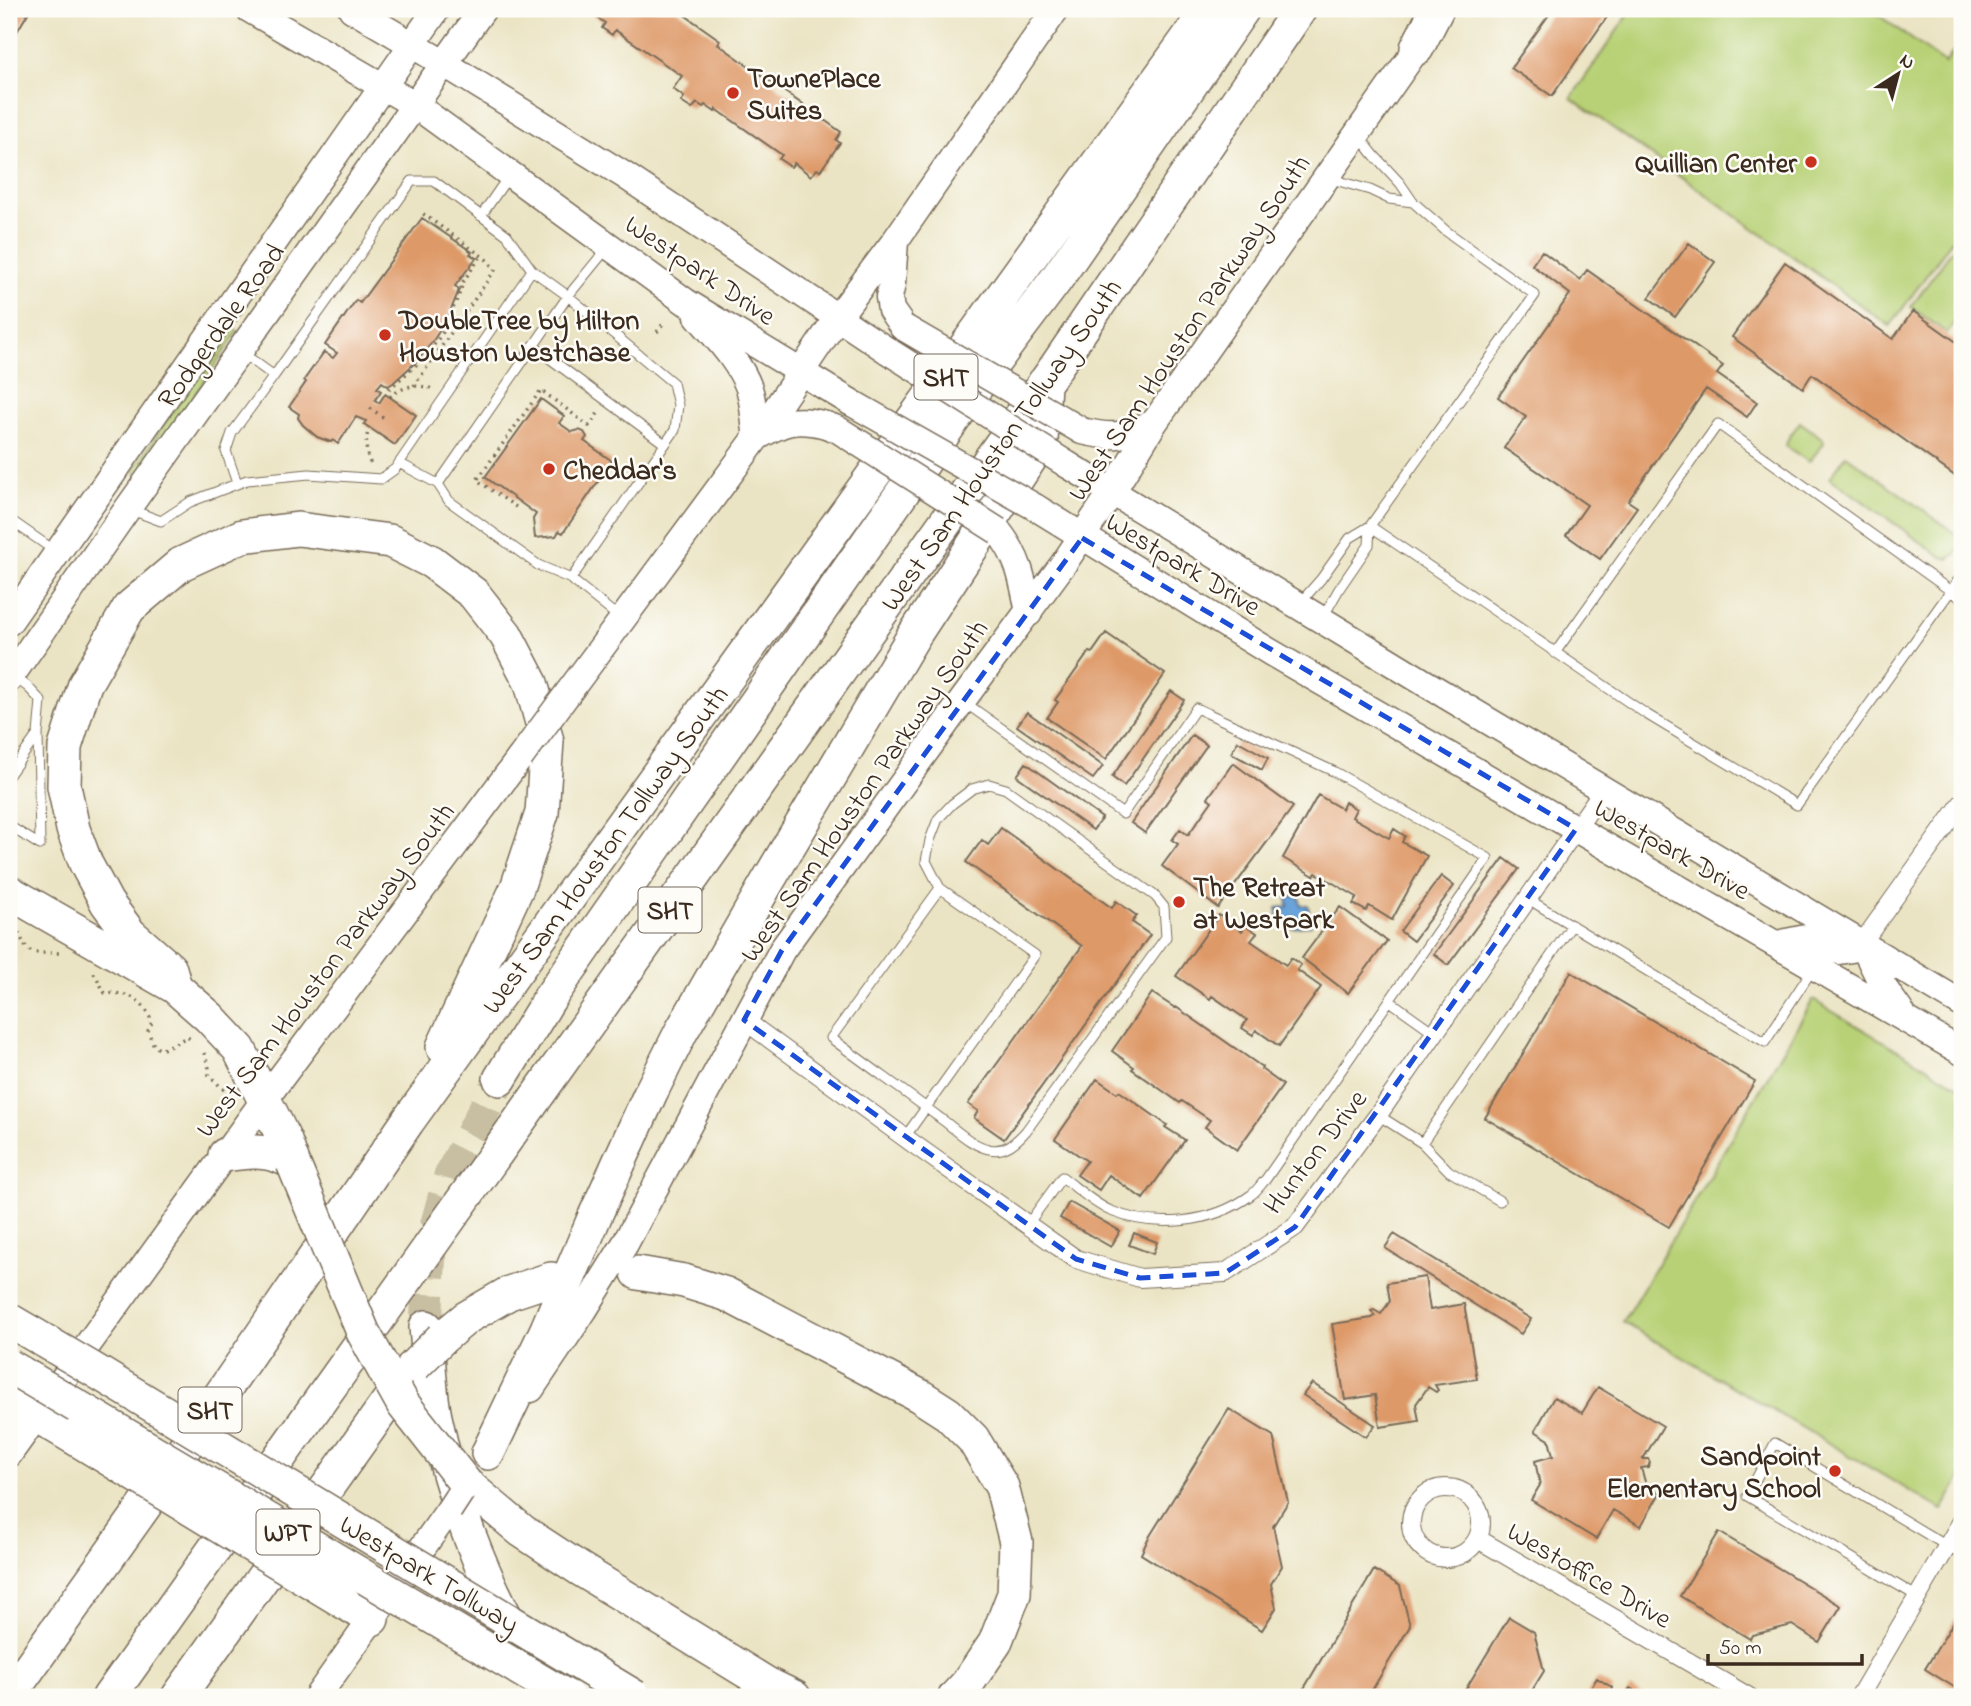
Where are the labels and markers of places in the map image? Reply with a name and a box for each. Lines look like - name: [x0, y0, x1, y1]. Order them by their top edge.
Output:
- place label: TownePlace Suites: [747, 60, 882, 133]
- marker: TownePlace Suites: [725, 85, 741, 101]
- place label: Quillian Center: [1635, 145, 1798, 186]
- marker: Quillian Center: [1803, 154, 1819, 170]
- place label: DoubleTree by Hilton Houston Westchase: [397, 302, 639, 375]
- marker: DoubleTree by Hilton Houston Westchase: [377, 327, 393, 343]
- place label: Cheddar's: [563, 452, 677, 493]
- marker: Cheddar's: [541, 461, 557, 477]
- place label: The Retreat at Westpark: [1193, 869, 1334, 942]
- marker: The Retreat at Westpark: [1171, 894, 1187, 910]
- place label: Sandpoint Elementary School: [1606, 1438, 1822, 1511]
- marker: Sandpoint Elementary School: [1827, 1463, 1843, 1479]

